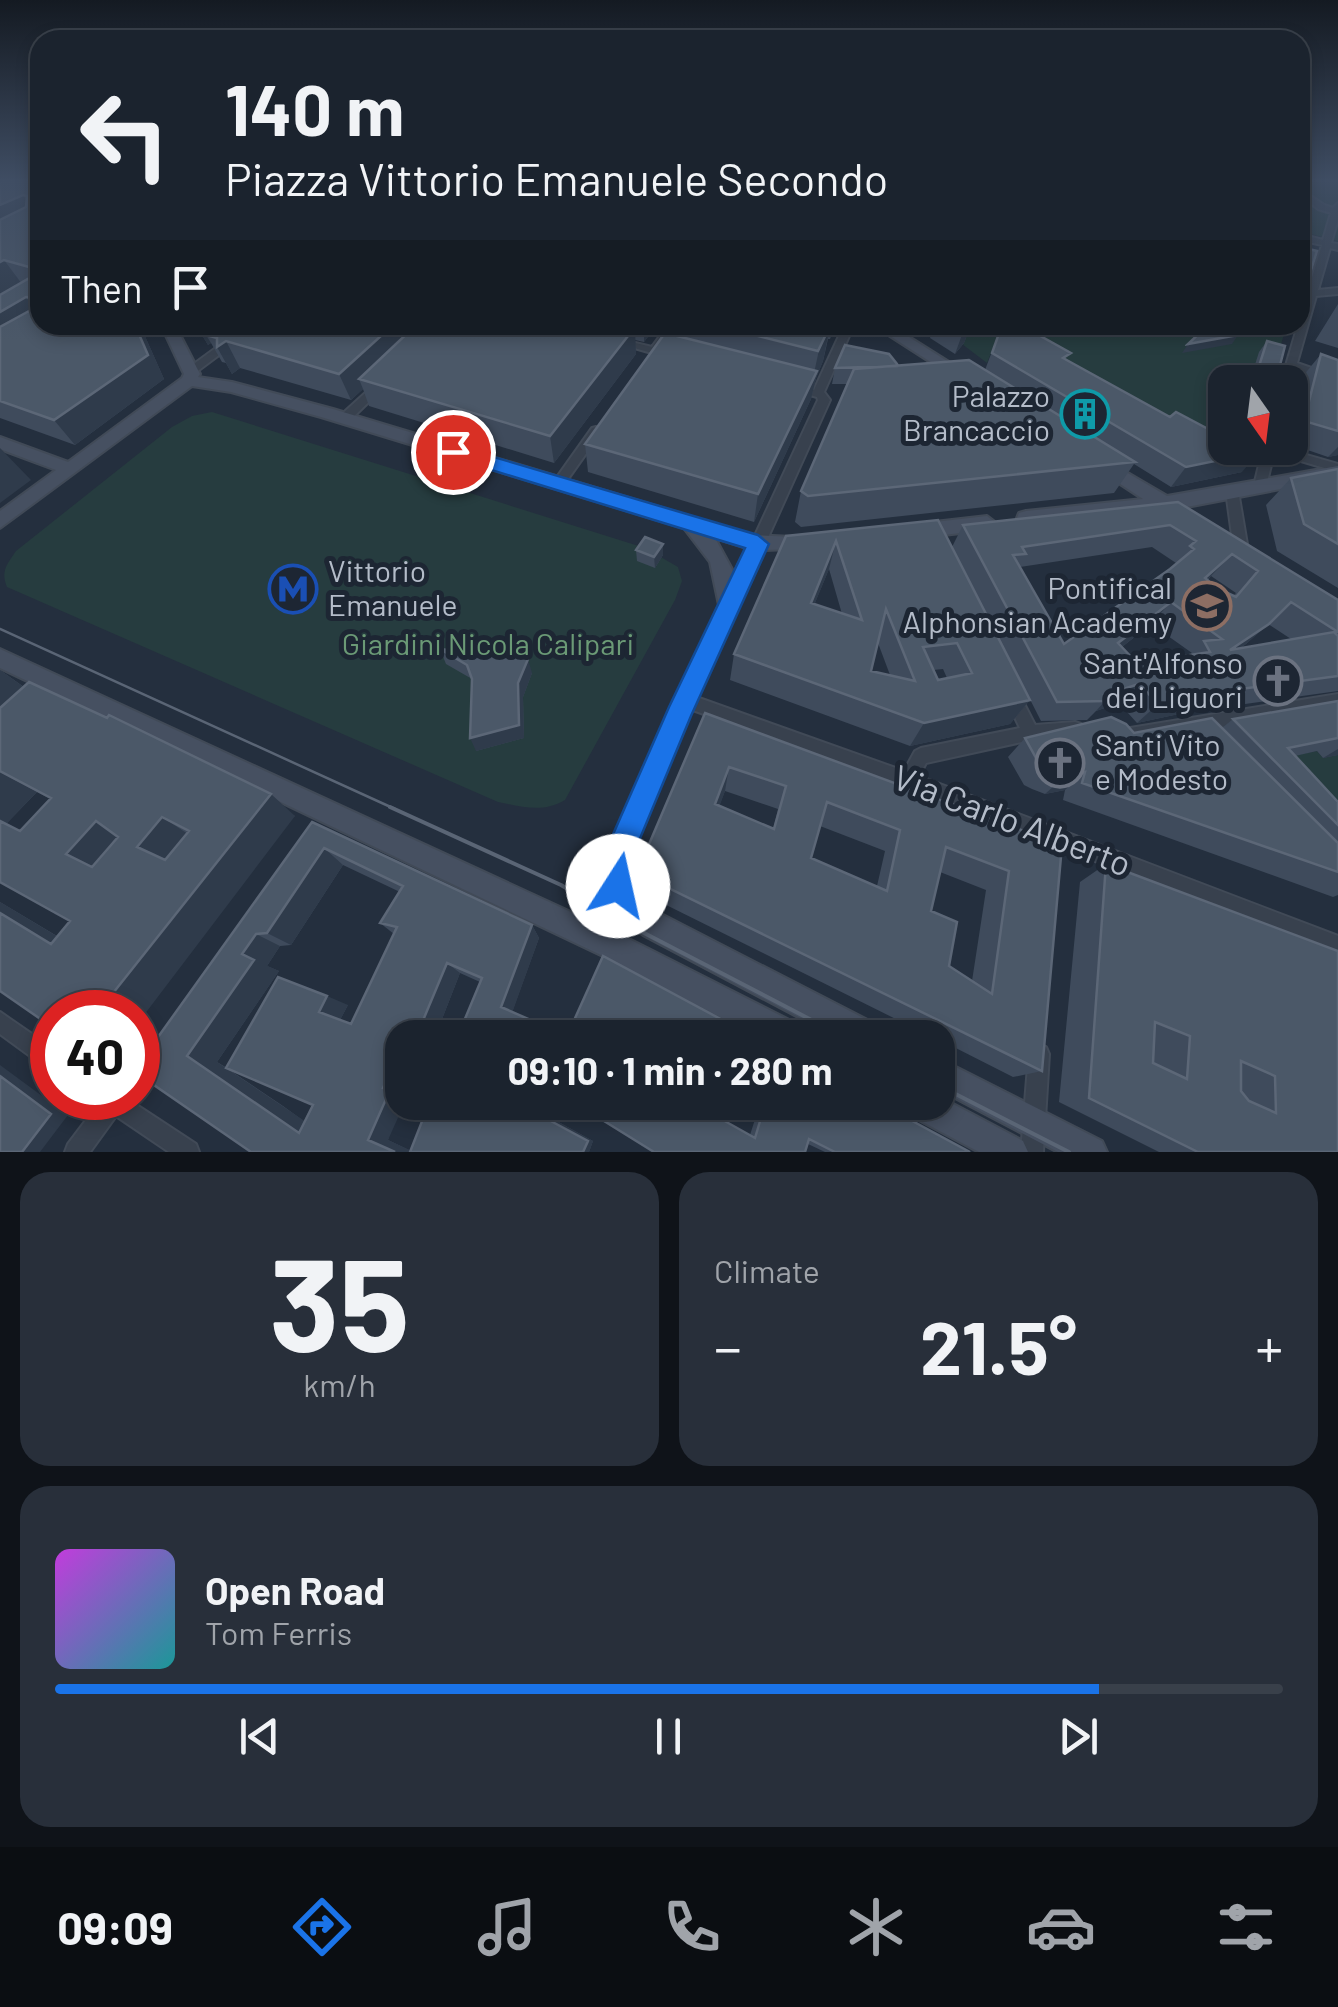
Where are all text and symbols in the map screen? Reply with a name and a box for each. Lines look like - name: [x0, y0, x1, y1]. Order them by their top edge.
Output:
- text: 140 m: [225, 66, 404, 150]
- icon: left: [60, 70, 190, 200]
- text: Piazza Vittorio Emanuele Secondo: [225, 151, 888, 205]
- icon: arrive: [163, 260, 218, 315]
- text: Then: [60, 265, 143, 311]
- north arrow: [1208, 365, 1308, 465]
- map controls: [1208, 365, 1308, 465]
- place label: Palazzo Brancaccio: [903, 377, 1050, 447]
- building icon: Palazzo Brancaccio: [1059, 388, 1111, 440]
- pin: [411, 410, 496, 495]
- icon: arrive: [426, 425, 481, 480]
- place label: Vittorio Emanuele: [328, 552, 457, 622]
- metro station icon: Vittorio Emanuele: [267, 563, 319, 615]
- place label: Pontifical Alphonsian Academy: [903, 569, 1172, 639]
- school or university icon: Pontifical Alphonsian Academy: [1181, 580, 1233, 632]
- park label: Giardini Nicola Calipari: [342, 625, 634, 661]
- place label: Sant'Alfonso dei Liguori: [1083, 644, 1243, 714]
- church icon: Sant'Alfonso dei Liguori: [1252, 655, 1304, 707]
- place label: Santi Vito e Modesto: [1095, 726, 1228, 796]
- church icon: Santi Vito e Modesto: [1034, 737, 1086, 789]
- street label: Via Carlo Alberto: [888, 754, 1138, 884]
- position arrow: [566, 834, 670, 938]
- speed limit sign: 40: [30, 990, 160, 1120]
- text: 09:10 · 1 min · 280 m: [507, 1047, 833, 1093]
- text: 35: [269, 1222, 410, 1378]
- text: Climate: [714, 1251, 820, 1289]
- text: 21.5°: [920, 1300, 1077, 1390]
- text: −: [714, 1313, 742, 1379]
- text: +: [1255, 1313, 1283, 1379]
- text: km/h: [303, 1365, 376, 1403]
- text: Open Road: [205, 1567, 385, 1613]
- text: Tom Ferris: [205, 1613, 352, 1651]
- icon: previous: [232, 1709, 287, 1764]
- icon: pause: [641, 1709, 696, 1764]
- icon: next: [1051, 1709, 1106, 1764]
- icon: directions: [287, 1892, 357, 1962]
- icon: music: [472, 1892, 542, 1962]
- icon: phone: [657, 1892, 727, 1962]
- icon: climate: [841, 1892, 911, 1962]
- icon: car: [1026, 1892, 1096, 1962]
- icon: filters: [1211, 1892, 1281, 1962]
- text: 09:09: [57, 1900, 173, 1954]

